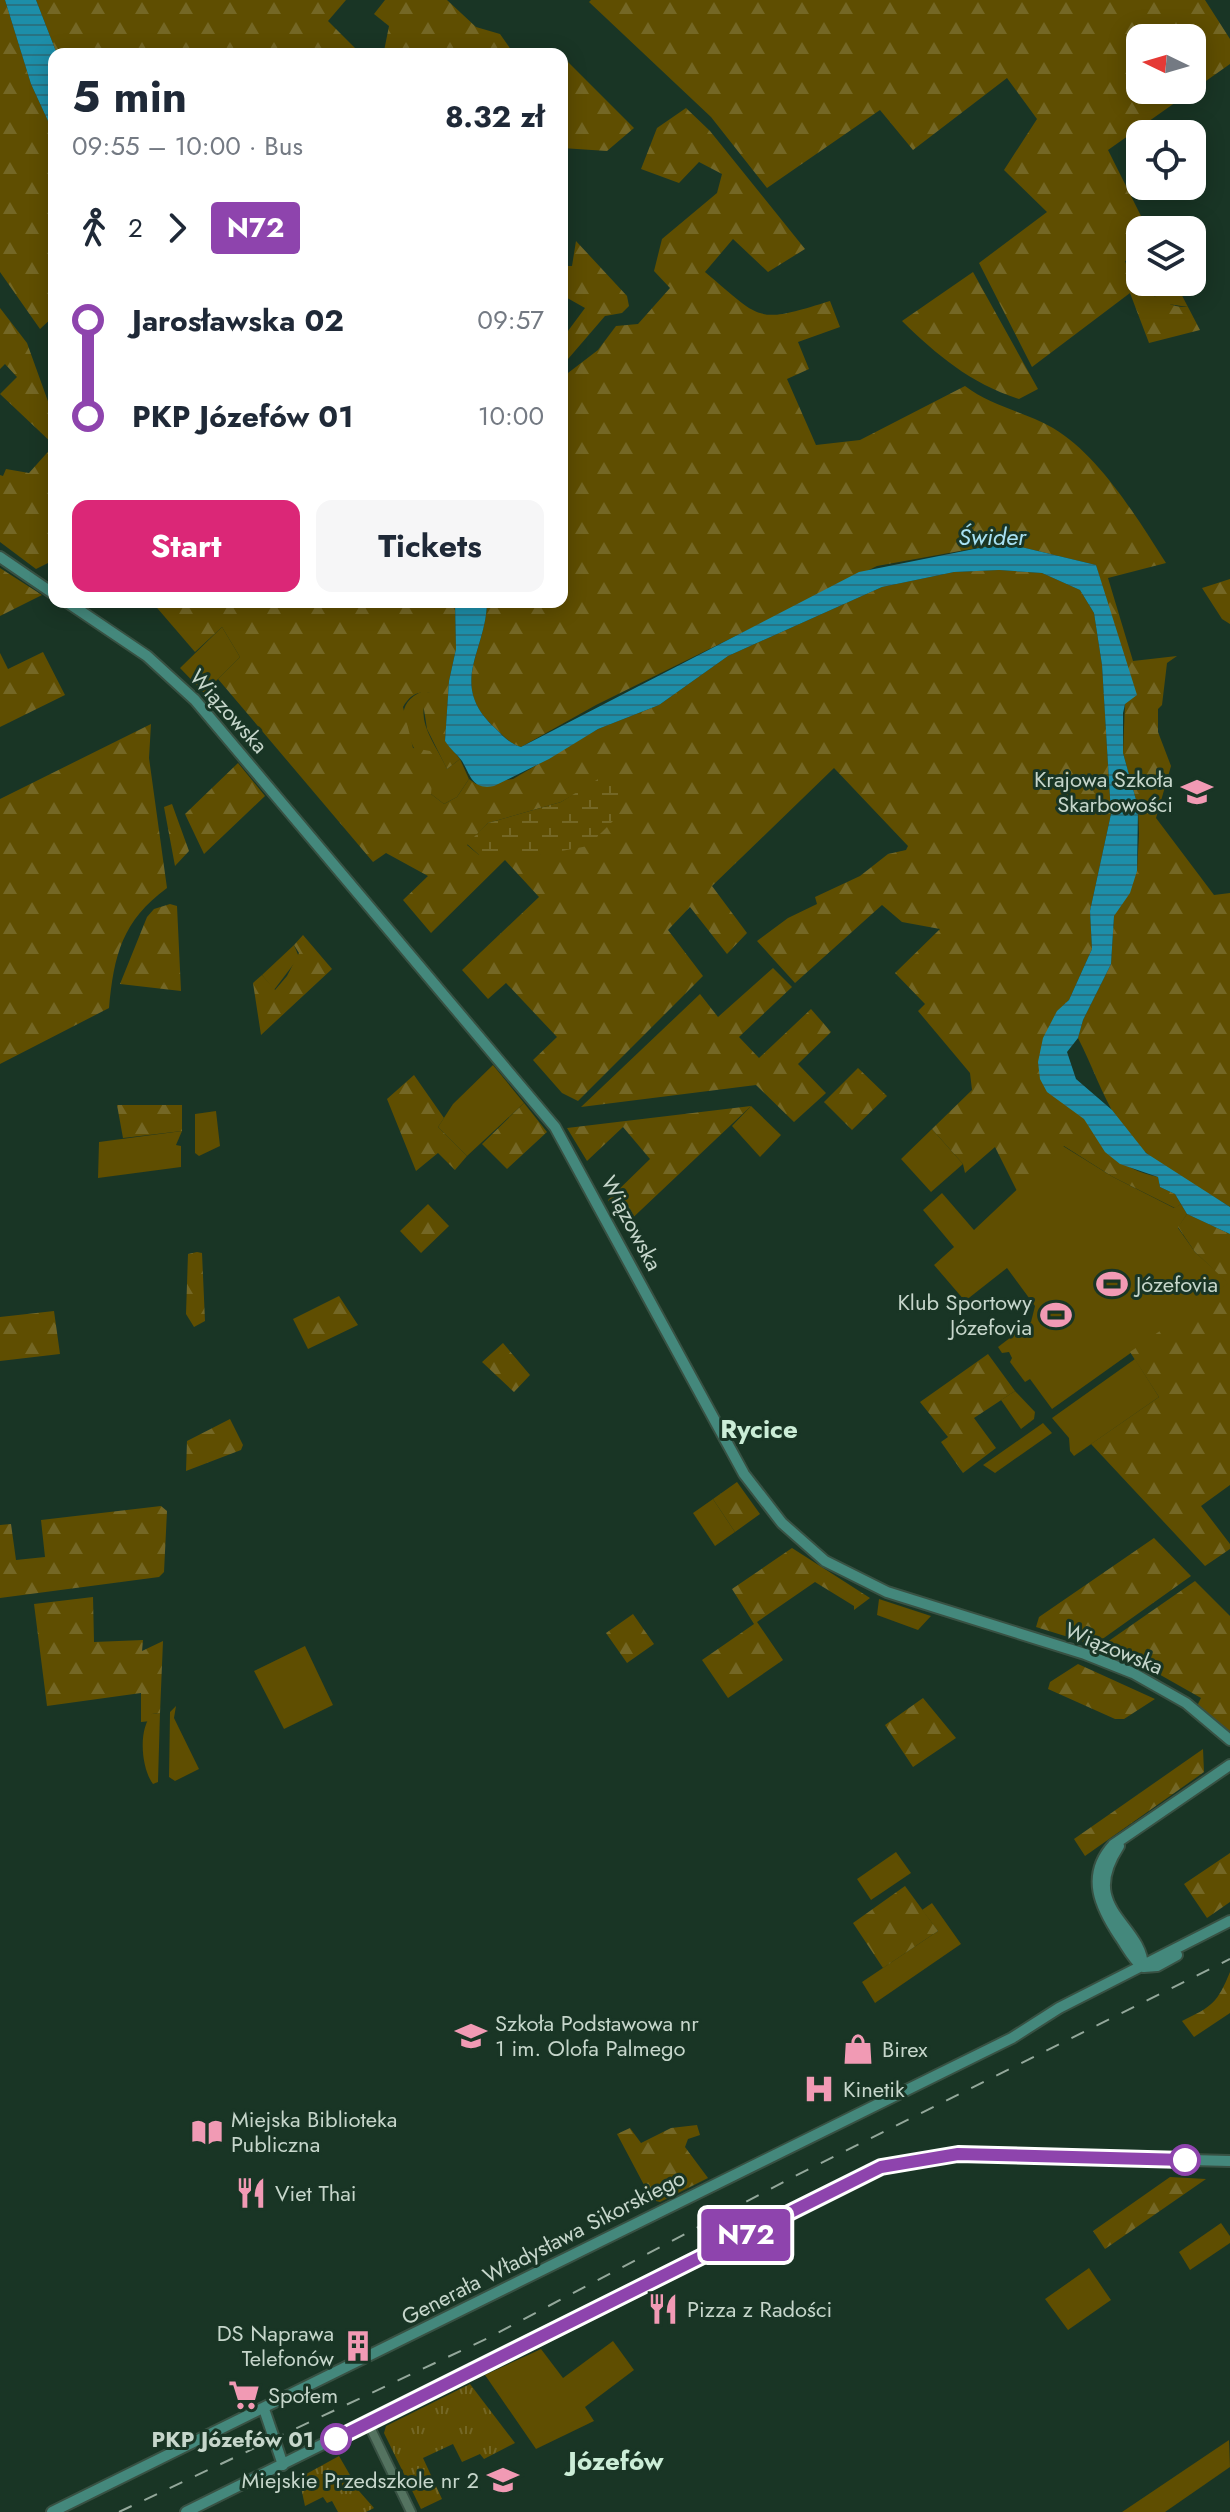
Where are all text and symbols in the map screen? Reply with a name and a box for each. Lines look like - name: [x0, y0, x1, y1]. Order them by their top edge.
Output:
- north arrow: [1126, 24, 1206, 104]
- map controls: [1126, 24, 1206, 296]
- text: 5 min: [72, 65, 187, 129]
- text: 8.32 zł: [445, 95, 544, 138]
- button: locate: [1126, 120, 1206, 200]
- text: 09:55 – 10:00 · Bus: [72, 127, 303, 165]
- icon: walk: [72, 206, 116, 250]
- icon: forward: [155, 206, 199, 250]
- text: N72: [227, 207, 284, 248]
- text: 2: [128, 209, 143, 247]
- button: layers: [1126, 216, 1206, 296]
- text: Jarosławska 02: [132, 299, 344, 342]
- text: 09:57: [477, 301, 544, 339]
- text: PKP Józefów 01: [132, 395, 353, 438]
- text: 10:00: [478, 397, 544, 435]
- button: Start: [72, 500, 300, 592]
- button: Tickets: [316, 500, 544, 592]
- water label: Świder: [958, 519, 1028, 554]
- street label: Wiązowska: [182, 662, 276, 760]
- place label: Krajowa Szkoła Skarbowości: [1034, 763, 1173, 820]
- school or university icon: Krajowa Szkoła Skarbowości: [1180, 775, 1214, 809]
- street label: Wiązowska: [594, 1170, 670, 1276]
- sports icon: Józefovia: [1095, 1267, 1129, 1301]
- place label: Józefovia: [1133, 1268, 1218, 1300]
- place label: Klub Sportowy Józefovia: [897, 1286, 1032, 1343]
- sports icon: Klub Sportowy Józefovia: [1039, 1298, 1073, 1332]
- district label: Rycice: [720, 1410, 798, 1448]
- street label: Wiązowska: [1060, 1614, 1168, 1682]
- place label: Szkoła Podstawowa nr 1 im. Olofa Palmego: [495, 2007, 699, 2064]
- school or university icon: Szkoła Podstawowa nr 1 im. Olofa Palmego: [454, 2019, 488, 2053]
- shop icon: Birex: [841, 2032, 875, 2066]
- place label: Birex: [882, 2033, 928, 2065]
- hospital icon: Kinetik: [802, 2072, 836, 2106]
- place label: Kinetik: [843, 2073, 905, 2105]
- place label: Miejska Biblioteka Publiczna: [231, 2103, 397, 2160]
- library icon: Miejska Biblioteka Publiczna: [190, 2115, 224, 2149]
- unlabelled marker: [1170, 2145, 1200, 2175]
- street label: Generała Władysława Sikorskiego: [396, 2161, 690, 2333]
- restaurant icon: Viet Thai: [234, 2176, 268, 2210]
- place label: Viet Thai: [275, 2177, 357, 2209]
- line badge: N72: [700, 2209, 792, 2261]
- text: N72: [717, 2214, 775, 2255]
- restaurant icon: Pizza z Radości: [646, 2292, 680, 2326]
- place label: Pizza z Radości: [687, 2293, 832, 2325]
- place label: DS Naprawa Telefonów: [217, 2317, 334, 2374]
- building icon: DS Naprawa Telefonów: [341, 2329, 375, 2363]
- supermarket icon: Społem: [227, 2378, 261, 2412]
- place label: Społem: [268, 2379, 338, 2411]
- place label: PKP Józefów 01: [152, 2423, 314, 2455]
- marker: PKP Józefów 01: [321, 2424, 351, 2454]
- district label: Józefów: [563, 2442, 664, 2480]
- school or university icon: Miejskie Przedszkole nr 2: [486, 2463, 520, 2497]
- place label: Miejskie Przedszkole nr 2: [241, 2464, 479, 2496]

